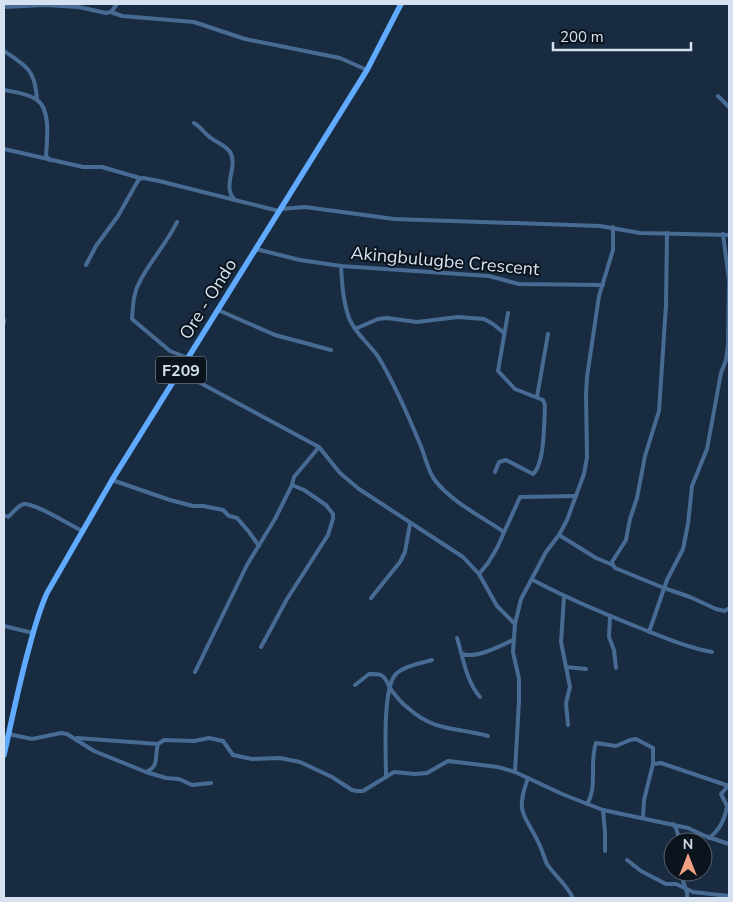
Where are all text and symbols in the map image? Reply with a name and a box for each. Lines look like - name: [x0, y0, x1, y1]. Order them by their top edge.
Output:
- scale bar: [553, 20, 690, 52]
- text: 200 m: [560, 27, 604, 47]
- street label: Akingbulugbe Crescent: [350, 241, 541, 281]
- street label: Ore - Ondo: [174, 254, 242, 344]
- road number: F209: [156, 356, 206, 384]
- north arrow: [663, 832, 713, 882]
- text: N: [683, 835, 693, 854]

